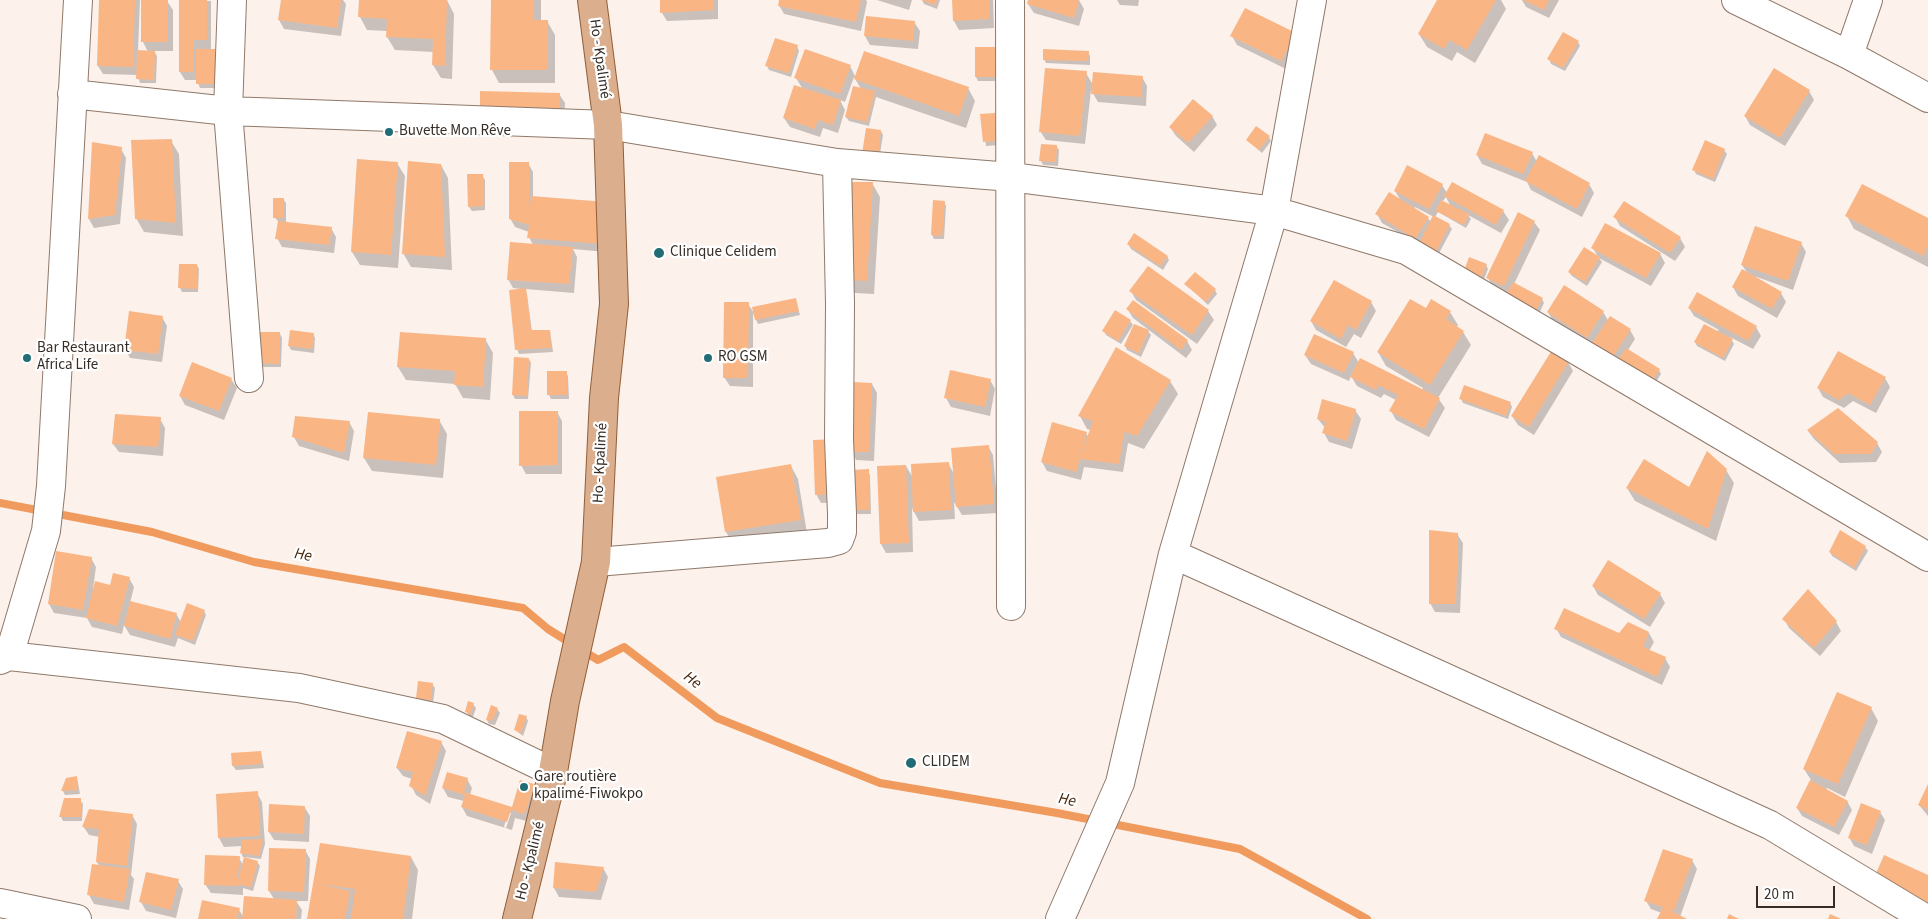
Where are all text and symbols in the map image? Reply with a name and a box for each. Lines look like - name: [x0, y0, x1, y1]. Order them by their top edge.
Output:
- street label: Ho - Kpalimé: [584, 18, 614, 100]
- place label: Buvette Mon Rêve: [399, 123, 511, 141]
- marker: Buvette Mon Rêve: [383, 126, 395, 138]
- place label: Clinique Celidem: [670, 244, 777, 262]
- marker: Clinique Celidem: [652, 246, 666, 260]
- place label: Bar Restaurant Africa Life: [37, 340, 130, 375]
- place label: RO GSM: [718, 349, 768, 367]
- marker: Bar Restaurant Africa Life: [21, 352, 33, 364]
- marker: RO GSM: [702, 352, 714, 364]
- street label: Ho - Kpalimé: [590, 422, 612, 504]
- water label: He: [293, 545, 313, 567]
- water label: He: [679, 668, 705, 694]
- place label: CLIDEM: [922, 754, 970, 772]
- marker: CLIDEM: [904, 756, 918, 770]
- place label: Gare routière kpalimé-Fiwokpo: [534, 769, 643, 804]
- marker: Gare routière kpalimé-Fiwokpo: [518, 781, 530, 793]
- water label: He: [1057, 790, 1077, 812]
- street label: Ho - Kpalimé: [513, 820, 549, 902]
- scale bar: [1758, 876, 1837, 908]
- text: 20 m: [1764, 884, 1794, 905]

